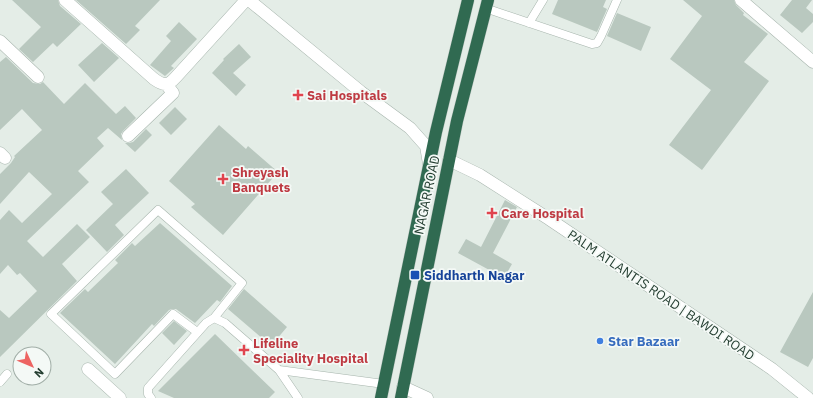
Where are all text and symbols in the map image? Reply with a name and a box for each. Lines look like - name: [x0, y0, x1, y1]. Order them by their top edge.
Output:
- place label: Sai Hospitals: [307, 87, 388, 104]
- marker: Sai Hospitals: [292, 89, 304, 101]
- street label: NAGAR ROAD: [410, 154, 444, 236]
- place label: Shreyash Banquets: [232, 164, 291, 196]
- marker: Shreyash Banquets: [217, 173, 229, 185]
- place label: Care Hospital: [501, 205, 584, 222]
- marker: Care Hospital: [486, 207, 498, 219]
- street label: PALM ATLANTIS ROAD | BAWDI ROAD: [564, 226, 758, 364]
- place label: Siddharth Nagar: [424, 267, 525, 284]
- marker: Siddharth Nagar: [409, 269, 421, 281]
- place label: Star Bazaar: [608, 333, 680, 350]
- place label: Lifeline Speciality Hospital: [253, 335, 368, 367]
- marker: Star Bazaar: [595, 336, 605, 346]
- marker: Lifeline Speciality Hospital: [238, 344, 250, 356]
- north arrow: [12, 346, 52, 386]
- text: N: [31, 365, 47, 381]

